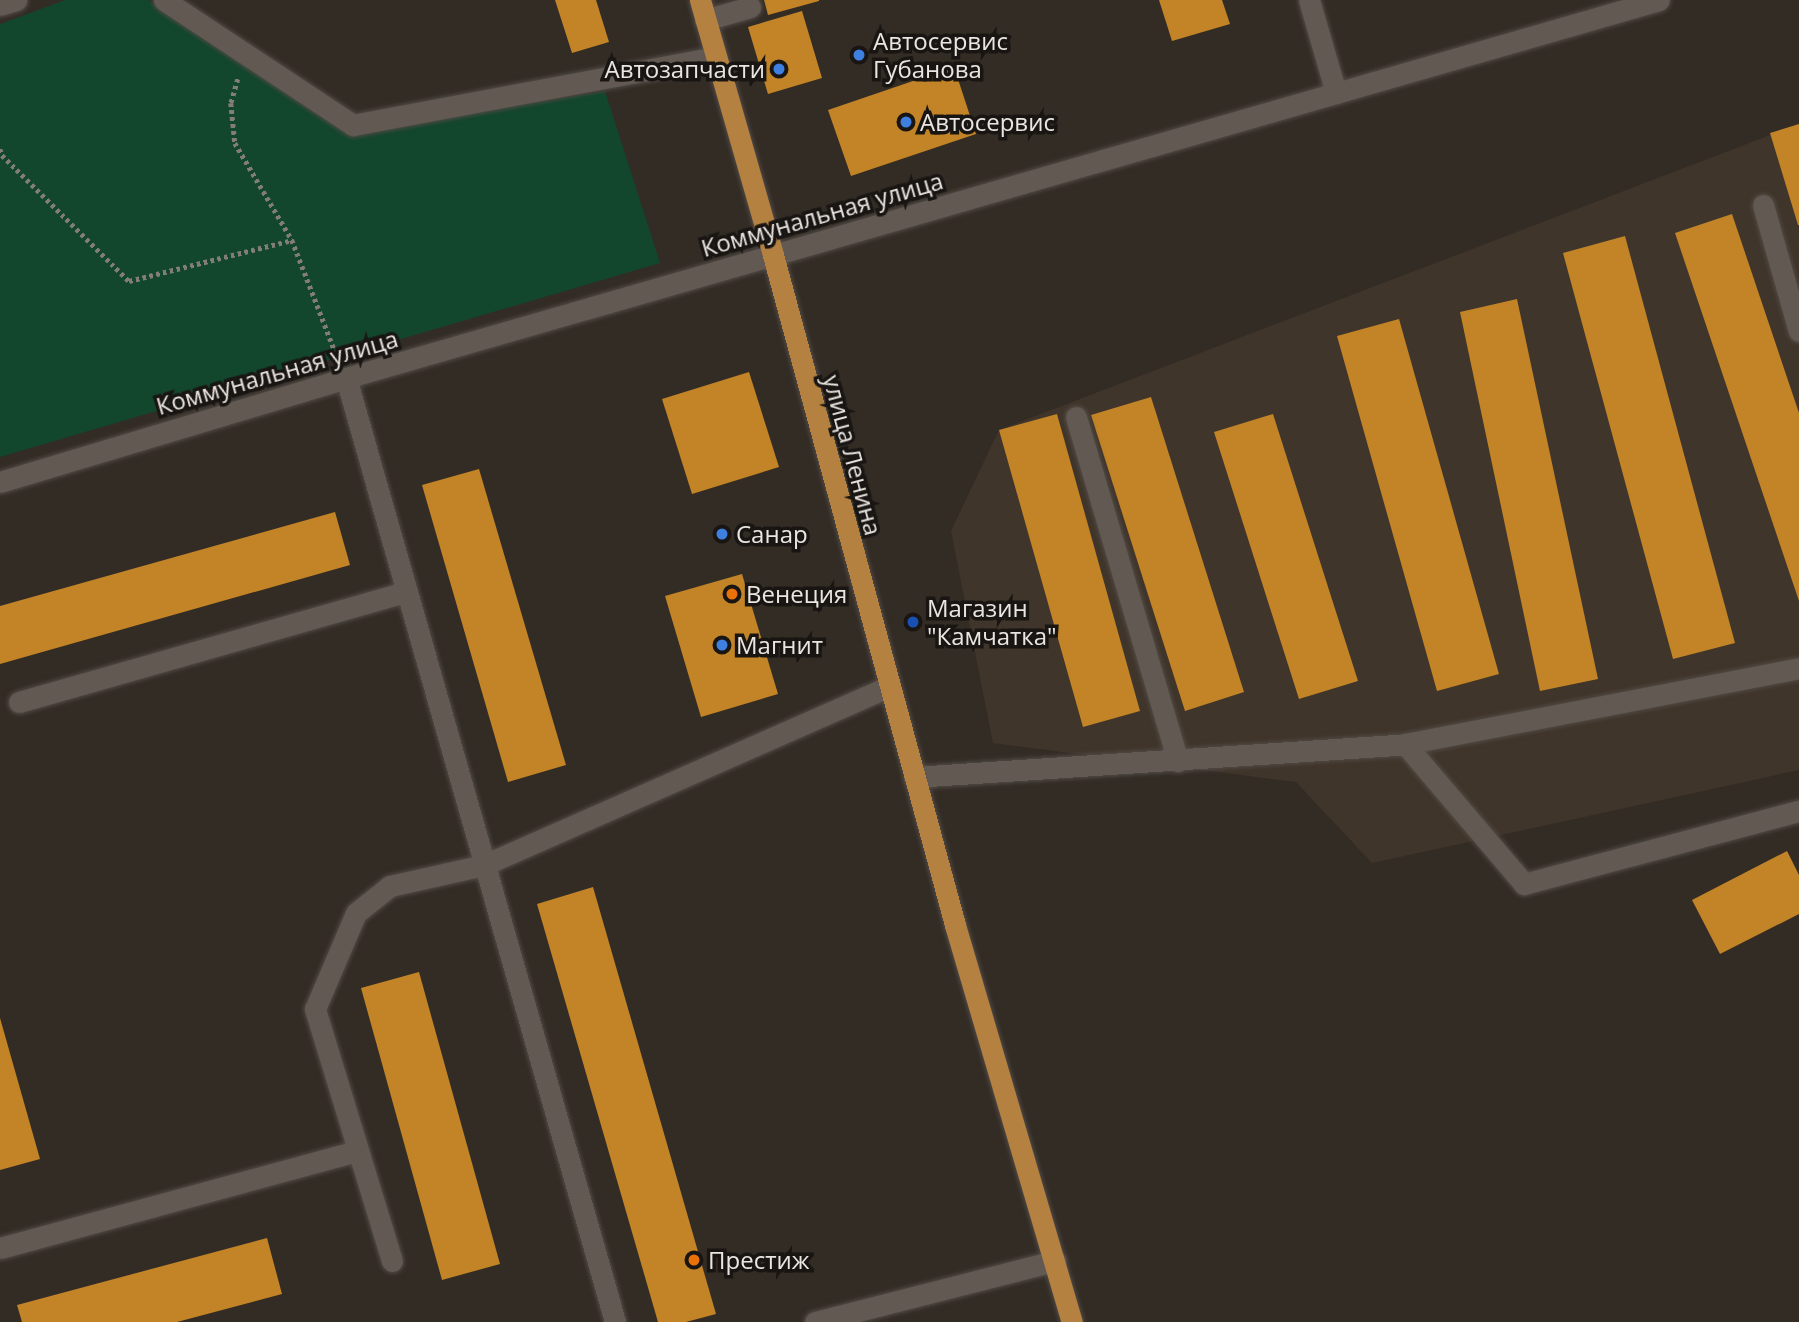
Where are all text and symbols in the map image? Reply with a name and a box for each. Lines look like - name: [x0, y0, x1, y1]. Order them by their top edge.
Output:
- place label: Автосервис Губанова: [873, 27, 1008, 83]
- marker: Автосервис Губанова: [851, 47, 867, 63]
- place label: Автозапчасти: [605, 55, 765, 83]
- marker: Автозапчасти: [771, 61, 787, 77]
- place label: Автосервис: [920, 108, 1055, 136]
- marker: Автосервис: [898, 114, 914, 130]
- street label: Коммунальная улица: [698, 166, 946, 262]
- street label: Коммунальная улица: [153, 324, 401, 420]
- street label: улица Ленина: [818, 372, 888, 538]
- place label: Санар: [736, 520, 808, 548]
- marker: Санар: [714, 526, 730, 542]
- place label: Венеция: [746, 580, 847, 608]
- marker: Венеция: [724, 586, 740, 602]
- place label: Магазин "Камчатка": [927, 594, 1057, 650]
- marker: Магазин "Камчатка": [905, 614, 921, 630]
- place label: Магнит: [736, 631, 823, 659]
- marker: Магнит: [714, 637, 730, 653]
- place label: Престиж: [708, 1246, 809, 1274]
- marker: Престиж: [686, 1252, 702, 1268]

